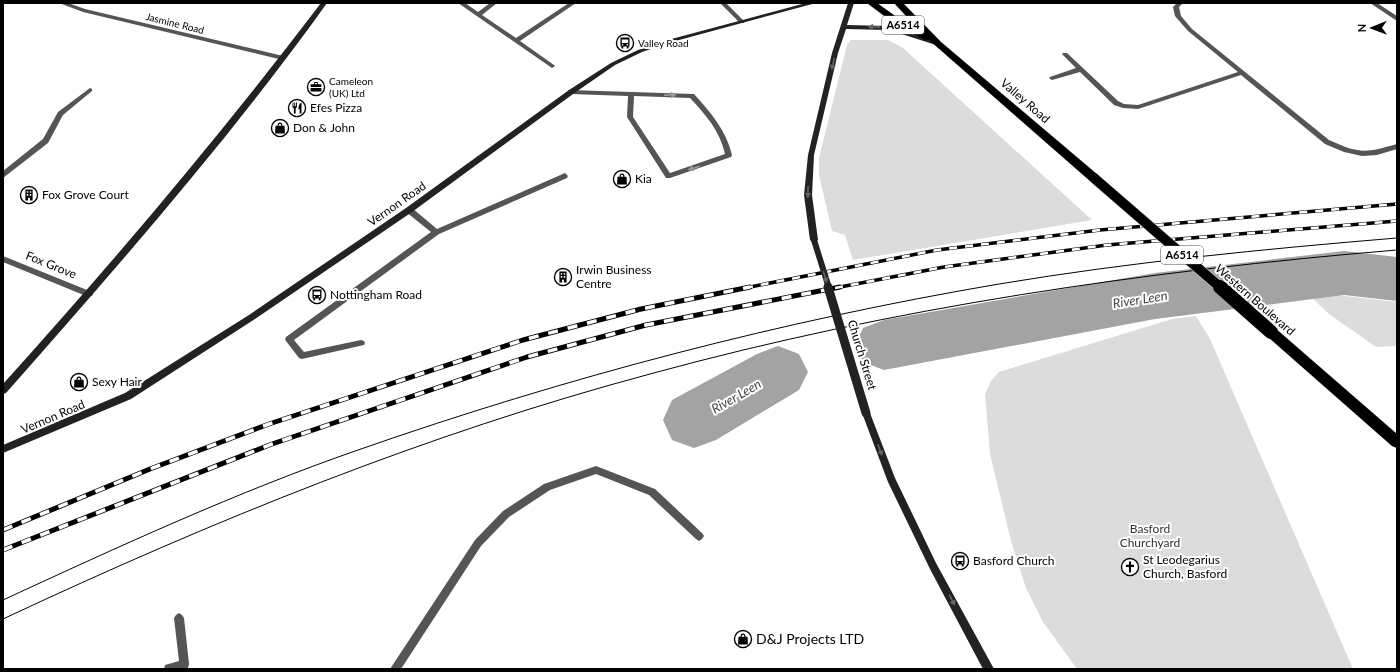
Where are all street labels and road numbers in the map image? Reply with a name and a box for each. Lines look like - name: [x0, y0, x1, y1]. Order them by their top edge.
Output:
- street label: Jasmine Road: [145, 10, 205, 36]
- road number: A6514: [882, 16, 924, 34]
- street label: Valley Road: [998, 75, 1053, 126]
- street label: Vernon Road: [365, 178, 429, 229]
- road number: A6514: [1161, 246, 1203, 264]
- street label: Fox Grove: [24, 248, 79, 282]
- street label: Western Boulevard: [1212, 261, 1298, 338]
- street label: Church Street: [845, 318, 880, 392]
- street label: Vernon Road: [19, 396, 87, 437]

